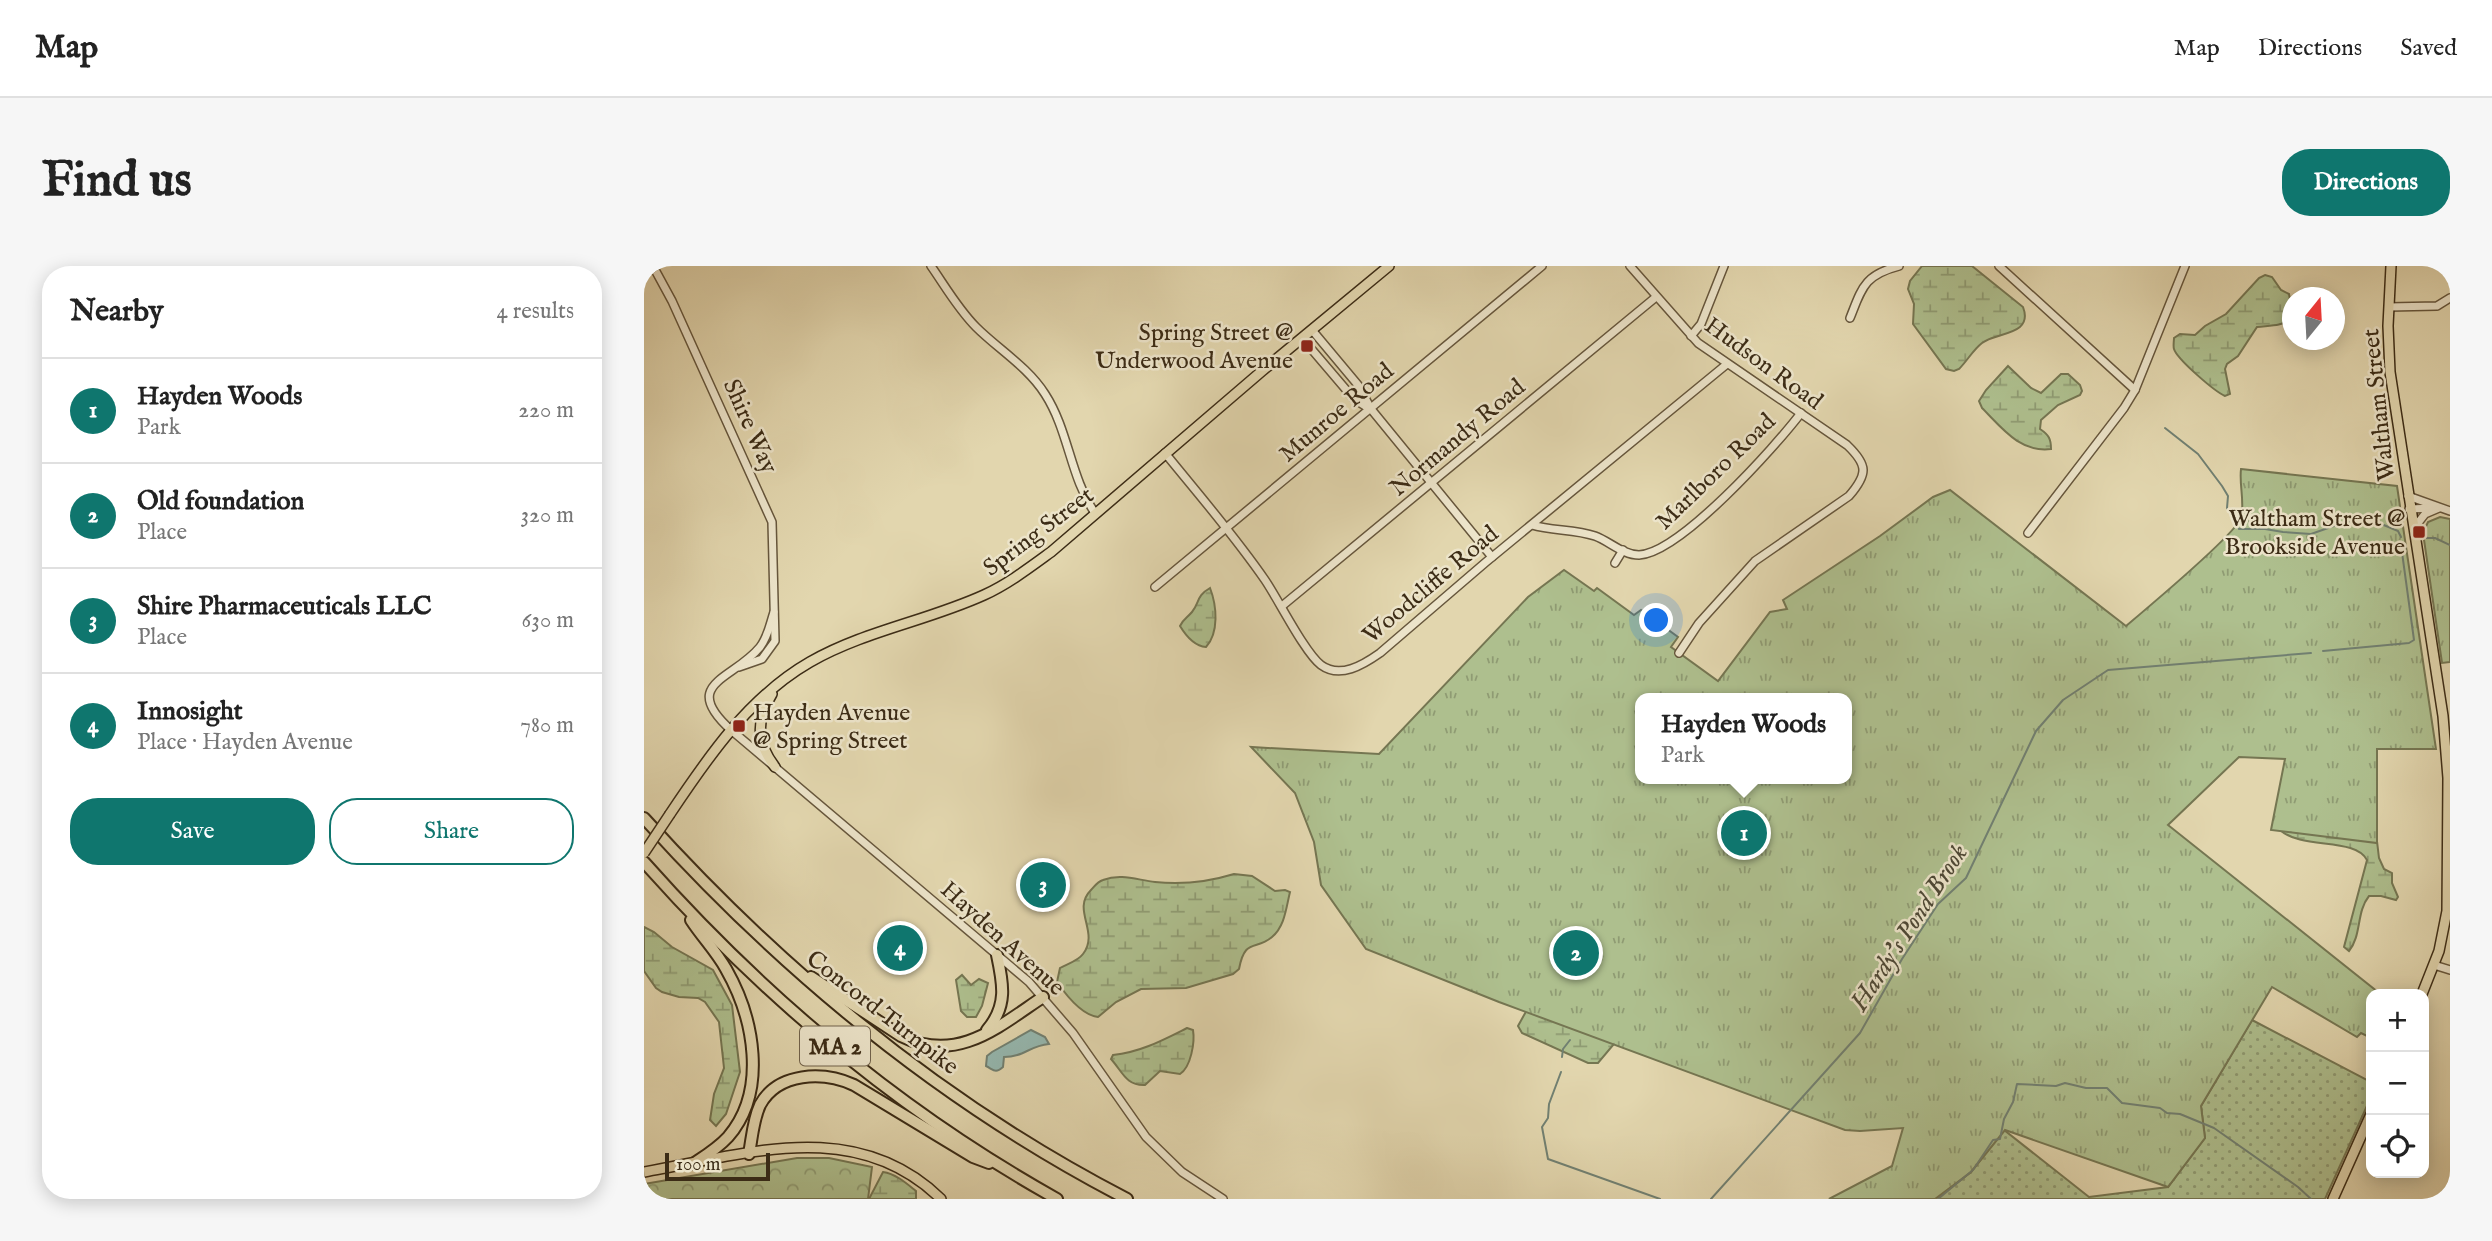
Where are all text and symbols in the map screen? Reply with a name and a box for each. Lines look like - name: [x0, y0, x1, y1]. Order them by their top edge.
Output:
- text: Map: [35, 27, 98, 69]
- text: Map: [2174, 33, 2220, 64]
- text: Directions: [2258, 33, 2362, 64]
- text: Saved: [2400, 33, 2457, 64]
- button: Directions: [2282, 149, 2450, 216]
- text: Find us: [42, 151, 192, 213]
- north arrow: [2282, 287, 2345, 350]
- text: Nearby: [70, 293, 163, 331]
- text: 4 results: [496, 297, 574, 326]
- street label: Hudson Road: [1698, 311, 1829, 418]
- place label: Spring Street @ Underwood Avenue: [1095, 318, 1293, 377]
- street label: Waltham Street: [2356, 327, 2403, 483]
- marker: Spring Street @ Underwood Avenue: [1299, 338, 1315, 354]
- street label: Munroe Road: [1273, 356, 1401, 470]
- street label: Normandy Road: [1384, 372, 1532, 504]
- street label: Shire Way: [715, 375, 784, 479]
- text: Hayden Woods: [137, 380, 302, 413]
- text: 1: [89, 396, 97, 425]
- text: 220 m: [518, 396, 574, 425]
- street label: Marlboro Road: [1649, 407, 1783, 537]
- text: Park: [137, 413, 181, 442]
- street label: Spring Street: [977, 480, 1101, 584]
- text: Old foundation: [137, 485, 304, 518]
- text: 2: [88, 501, 98, 530]
- text: 320 m: [521, 501, 574, 530]
- place label: Waltham Street @ Brookside Avenue: [2225, 504, 2405, 563]
- text: Place: [137, 518, 187, 547]
- street label: Woodcliffe Road: [1357, 519, 1506, 651]
- marker: Waltham Street @ Brookside Avenue: [2411, 524, 2427, 540]
- text: Shire Pharmaceuticals LLC: [137, 590, 432, 623]
- your location: [1639, 603, 1673, 637]
- text: 3: [89, 606, 97, 635]
- text: 630 m: [522, 606, 574, 635]
- text: Place: [137, 623, 187, 652]
- popup: [1635, 693, 1852, 784]
- text: Innosight: [137, 695, 243, 728]
- place label: Hayden Avenue @ Spring Street: [753, 698, 910, 757]
- text: Hayden Woods: [1661, 708, 1826, 741]
- text: 4: [87, 711, 99, 740]
- text: 780 m: [520, 711, 574, 740]
- marker: Hayden Avenue @ Spring Street: [731, 718, 747, 734]
- text: Place · Hayden Avenue: [137, 728, 353, 757]
- text: Park: [1661, 741, 1705, 770]
- button: Save: [70, 798, 315, 865]
- button: Share: [329, 798, 574, 865]
- pin: 1: [1721, 807, 1767, 859]
- water label: Hardy's Pond Brook: [1843, 838, 1976, 1018]
- pin: 3: [1020, 859, 1066, 911]
- street label: Hayden Avenue: [933, 875, 1071, 1003]
- pin: 4: [877, 922, 923, 974]
- pin: 2: [1553, 927, 1599, 979]
- street label: Concord Turnpike: [800, 944, 965, 1082]
- map controls: [2366, 989, 2429, 1178]
- button: +: [2366, 989, 2429, 1052]
- road number: MA 2: [800, 1026, 870, 1066]
- button: −: [2366, 1052, 2429, 1115]
- button: locate: [2366, 1115, 2429, 1178]
- scale bar: [665, 1150, 770, 1182]
- text: 100 m: [676, 1153, 720, 1177]

